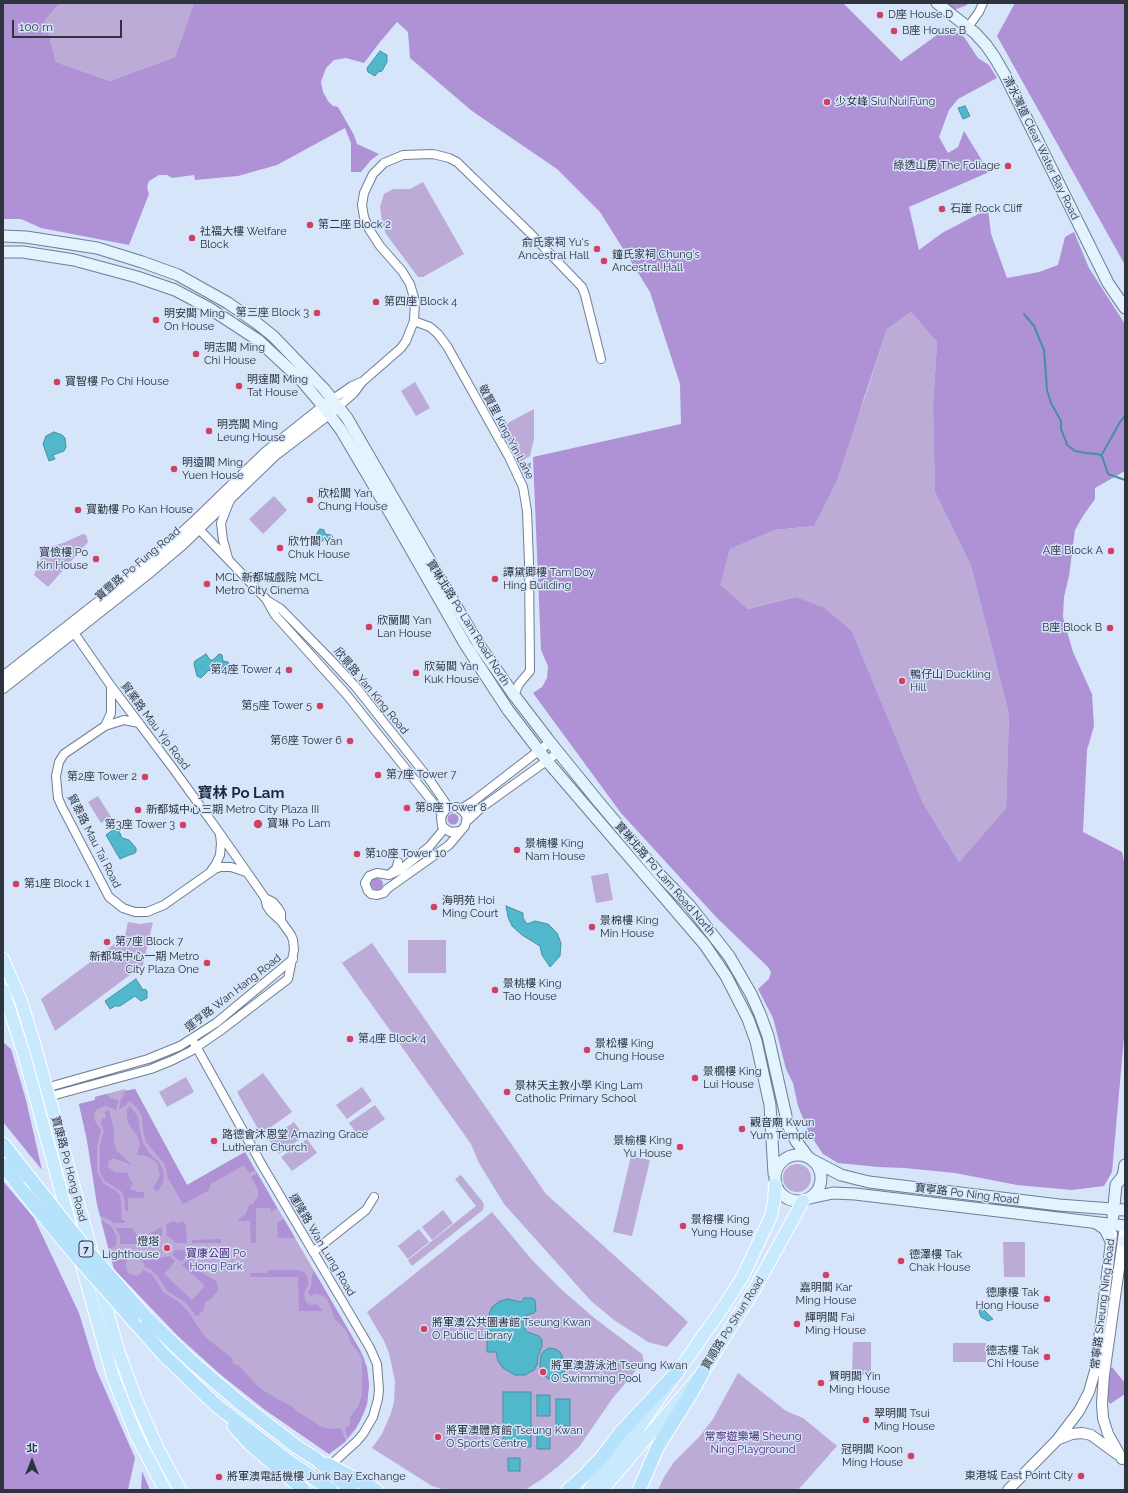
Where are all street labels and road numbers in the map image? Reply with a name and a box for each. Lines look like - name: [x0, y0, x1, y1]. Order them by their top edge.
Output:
- street label: 清水灣道 Clear Water Bay Road: [1000, 74, 1082, 222]
- street label: 敬賢里 King Yin Lane: [475, 382, 537, 482]
- street label: 寶豐路 Po Fung Road: [93, 525, 183, 603]
- street label: 寶琳北路 Po Lam Road North: [424, 557, 512, 689]
- street label: 欣景路 Yan King Road: [331, 645, 411, 737]
- street label: 貿業路 Mau Yip Road: [118, 680, 192, 772]
- street label: 貿泰路 Mau Tai Road: [65, 792, 123, 890]
- street label: 寶琳北路 Po Lam Road North: [612, 819, 718, 939]
- street label: 運亨路 Wan Hang Road: [182, 951, 284, 1035]
- street label: 寶康路 Po Hong Road: [49, 1115, 89, 1223]
- street label: 寶寧路 Po Ning Road: [914, 1181, 1020, 1207]
- street label: 運隆路 Wan Lung Road: [286, 1191, 358, 1299]
- street label: 常寧路 Sheung Ning Road: [1088, 1238, 1118, 1370]
- road number: 7: [79, 1241, 93, 1257]
- street label: 寶順路 Po Shun Road: [699, 1274, 767, 1372]

